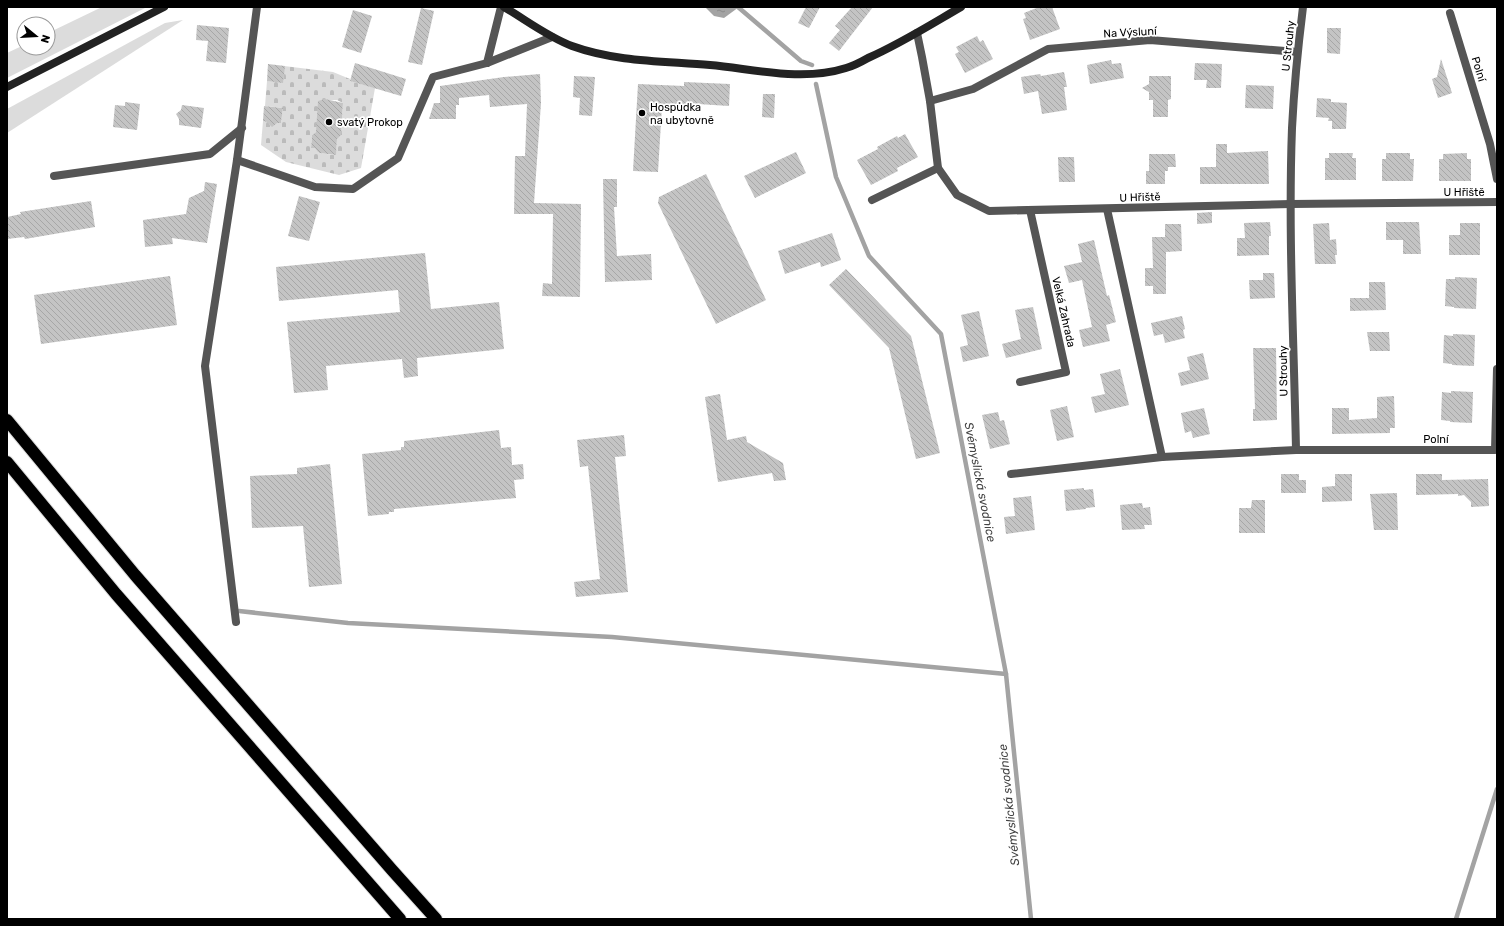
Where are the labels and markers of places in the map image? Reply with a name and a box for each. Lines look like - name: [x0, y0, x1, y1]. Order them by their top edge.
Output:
- place label: Hospůdka na ubytovně: [650, 101, 714, 127]
- marker: Hospůdka na ubytovně: [637, 108, 647, 118]
- place label: svatý Prokop: [337, 116, 403, 129]
- marker: svatý Prokop: [324, 117, 334, 127]

